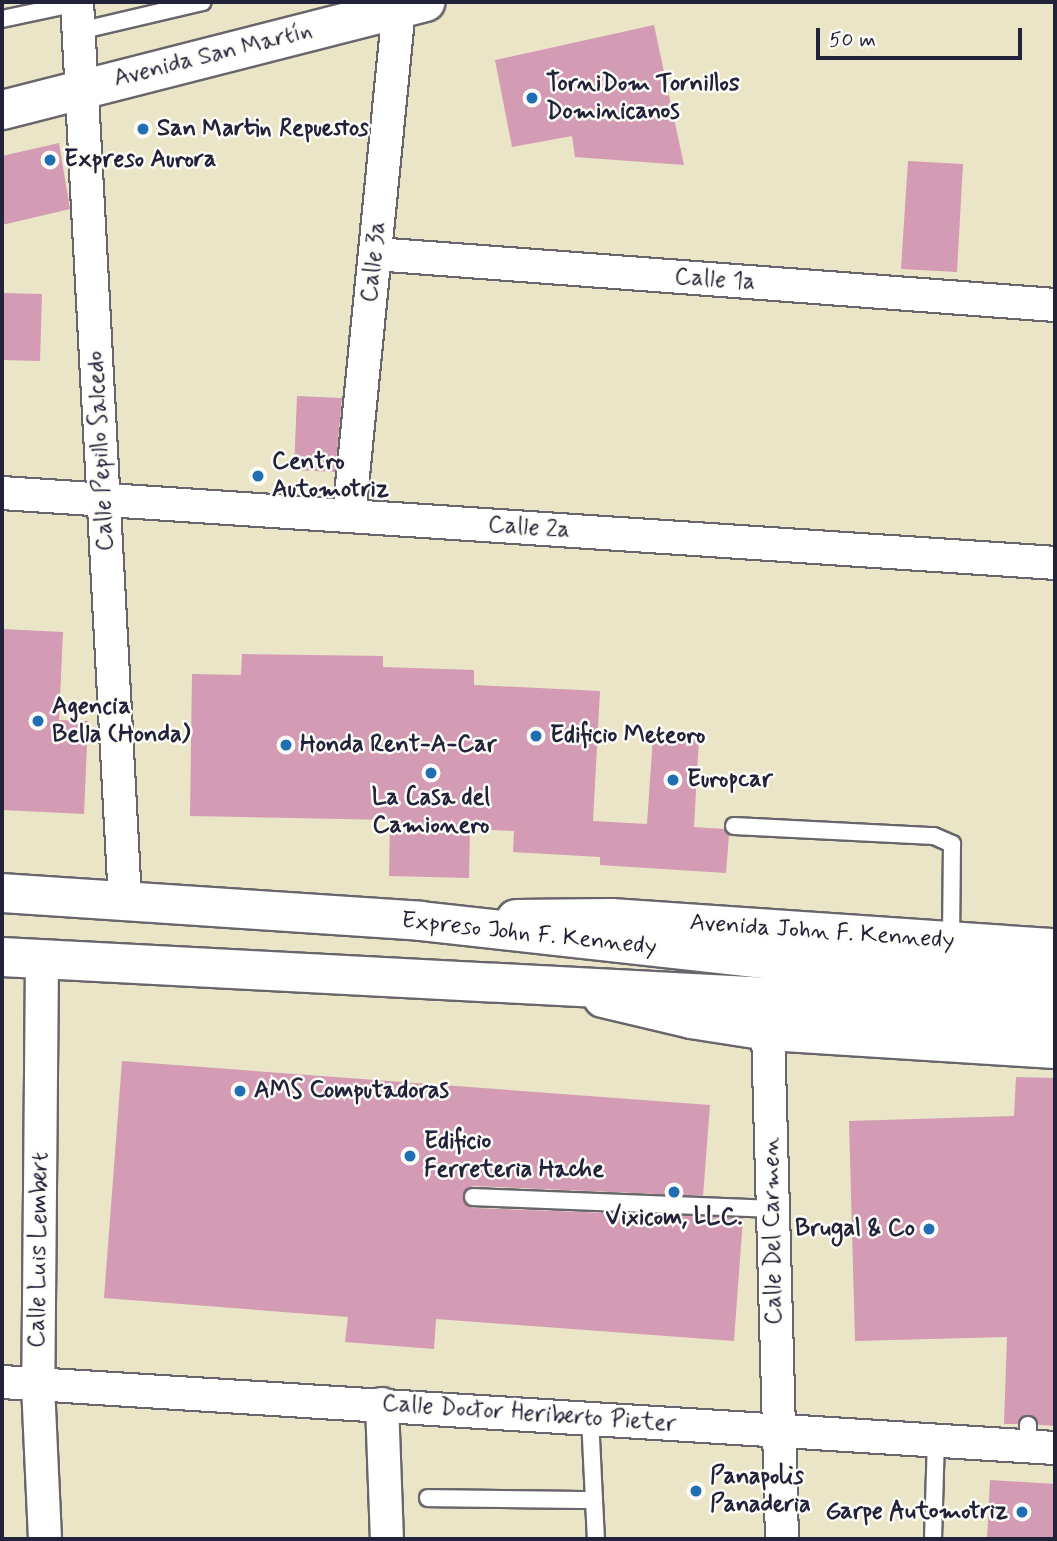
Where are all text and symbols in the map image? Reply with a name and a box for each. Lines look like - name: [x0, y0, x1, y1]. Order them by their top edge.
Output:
- scale bar: [819, 14, 1026, 58]
- street label: Avenida San Martín: [110, 16, 316, 94]
- text: 50 m: [829, 26, 876, 54]
- place label: TorniDom Tornillos Dominicanos: [546, 70, 743, 126]
- marker: TorniDom Tornillos Dominicanos: [524, 90, 540, 106]
- place label: San Martin Repuestos: [157, 115, 372, 143]
- marker: San Martin Repuestos: [135, 121, 151, 137]
- place label: Expreso Aurora: [64, 146, 216, 174]
- marker: Expreso Aurora: [42, 152, 58, 168]
- street label: Calle 3a: [355, 220, 393, 304]
- street label: Calle 1a: [674, 263, 756, 297]
- street label: Calle Pepillo Salcedo: [81, 352, 121, 550]
- place label: Centro Automotriz: [272, 448, 389, 504]
- marker: Centro Automotriz: [250, 468, 266, 484]
- street label: Calle 2a: [487, 511, 571, 545]
- place label: Agencia Bella (Honda): [52, 693, 190, 749]
- marker: Agencia Bella (Honda): [30, 713, 46, 729]
- place label: Edificio Meteoro: [550, 722, 704, 750]
- marker: Edificio Meteoro: [528, 728, 544, 744]
- place label: Honda Rent-A-Car: [300, 731, 497, 759]
- marker: Honda Rent-A-Car: [278, 737, 294, 753]
- marker: La Casa del Camionero: [423, 765, 439, 781]
- place label: Europcar: [687, 766, 773, 794]
- marker: Europcar: [665, 772, 681, 788]
- place label: La Casa del Camionero: [371, 784, 491, 840]
- street label: Expreso John F. Kennedy: [395, 906, 663, 962]
- street label: Avenida John F. Kennedy: [688, 908, 956, 956]
- place label: AMS Computadoras: [254, 1077, 461, 1105]
- marker: AMS Computadoras: [232, 1083, 248, 1099]
- place label: Edificio Ferreteria Hache: [424, 1128, 602, 1184]
- street label: Calle Del Carmen: [757, 1138, 789, 1324]
- marker: Edificio Ferreteria Hache: [402, 1148, 418, 1164]
- street label: Calle Luis Lembert: [23, 1151, 55, 1349]
- marker: Vixicom, LLC.: [666, 1184, 682, 1200]
- place label: Vixicom, LLC.: [606, 1204, 742, 1232]
- place label: Brugal & Co: [795, 1215, 915, 1243]
- marker: Brugal & Co: [921, 1221, 937, 1237]
- street label: Calle Doctor Heriberto Pieter: [383, 1389, 675, 1439]
- place label: Panapolis Panaderia: [710, 1463, 811, 1519]
- marker: Panapolis Panaderia: [688, 1483, 704, 1499]
- place label: Garpe Automotriz: [827, 1498, 1008, 1526]
- marker: Garpe Automotriz: [1014, 1504, 1030, 1520]

